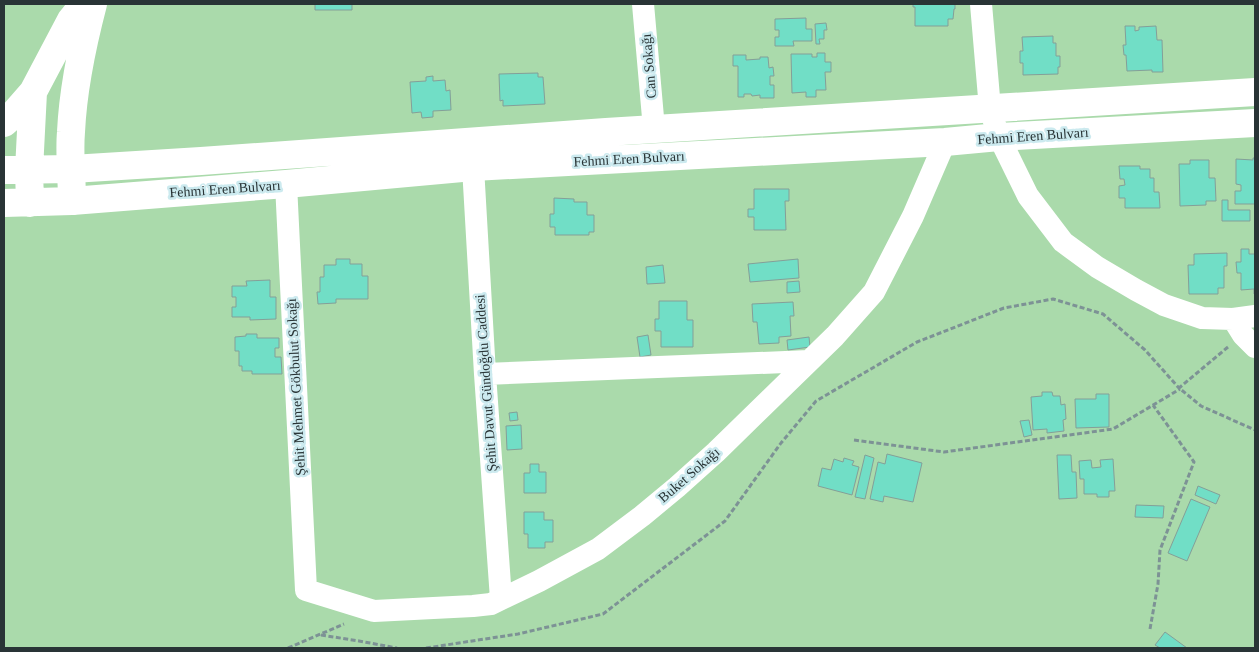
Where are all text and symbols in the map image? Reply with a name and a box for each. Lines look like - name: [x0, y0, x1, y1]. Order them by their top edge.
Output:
- street label: Can Sokağı: [639, 33, 659, 99]
- street label: Fehmi Eren Bulvarı: [977, 125, 1089, 147]
- street label: Fehmi Eren Bulvarı: [573, 149, 685, 169]
- street label: Fehmi Eren Bulvarı: [169, 178, 281, 200]
- street label: Şehit Davut Gündoğdu Caddesi: [472, 294, 500, 472]
- street label: Şehit Mehmet Gökbulut Sokağı: [284, 298, 308, 476]
- street label: Buket Sokağı: [655, 444, 723, 506]

